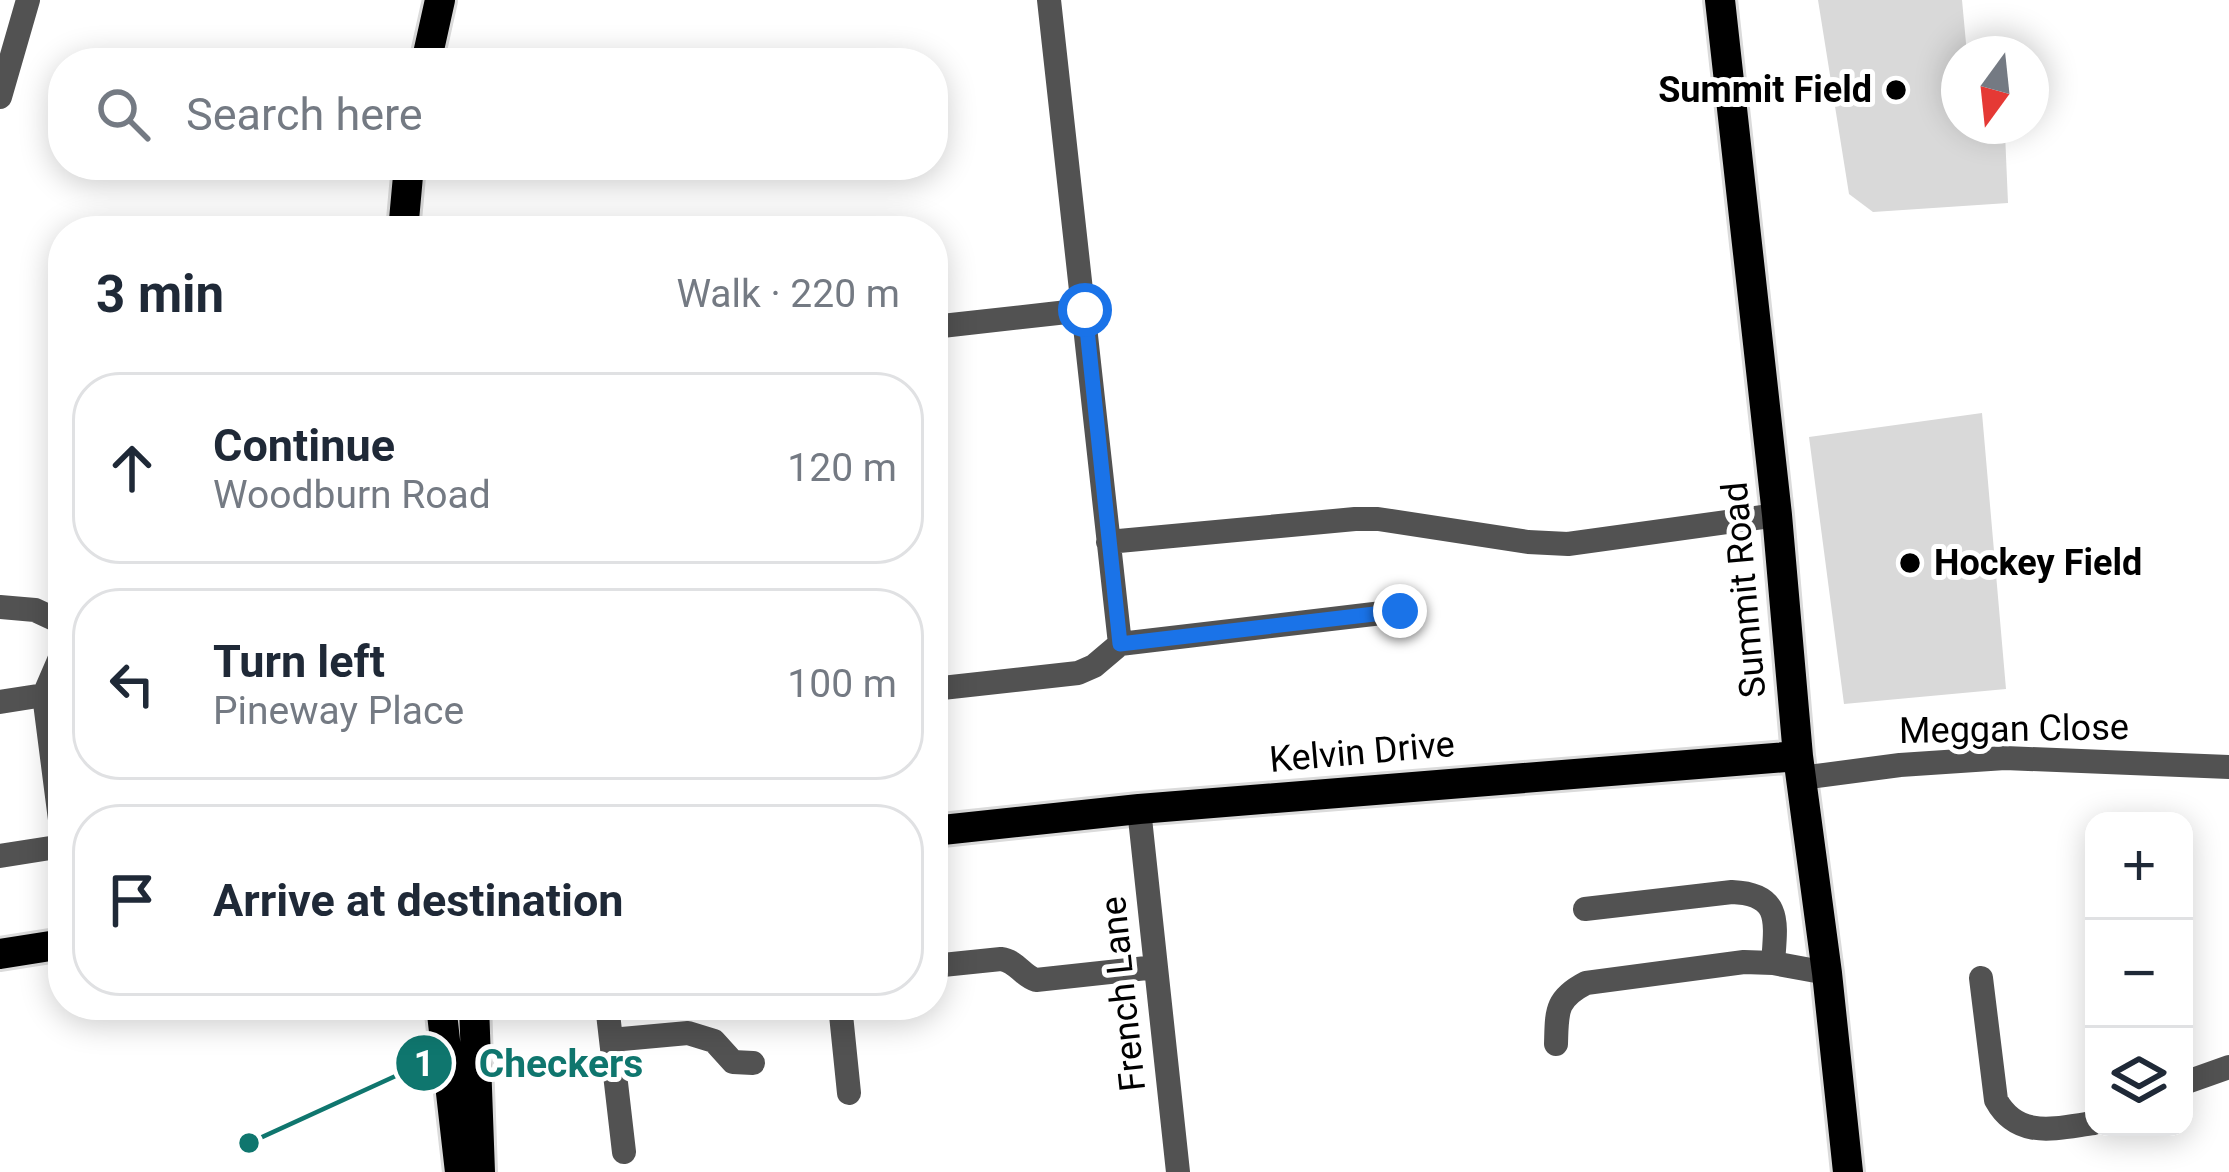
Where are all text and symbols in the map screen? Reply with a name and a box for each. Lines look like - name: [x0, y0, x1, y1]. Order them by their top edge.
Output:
- north arrow: [1941, 36, 2049, 144]
- search box: [48, 48, 948, 180]
- place label: Summit Field: [1658, 69, 1872, 111]
- marker: Summit Field: [1883, 77, 1909, 103]
- icon: search: [90, 81, 156, 147]
- text: Search here: [186, 88, 423, 141]
- text: 3 min: [96, 265, 224, 324]
- text: Walk · 220 m: [676, 271, 900, 317]
- route start: [1058, 283, 1112, 337]
- text: Continue: [213, 419, 395, 472]
- icon: ahead: [99, 435, 165, 501]
- text: 120 m: [787, 445, 897, 491]
- text: Woodburn Road: [213, 472, 491, 518]
- street label: Summit Road: [1714, 480, 1774, 700]
- place label: Hockey Field: [1934, 542, 2142, 584]
- marker: Hockey Field: [1897, 550, 1923, 576]
- route end: [1373, 584, 1427, 638]
- text: Turn left: [213, 635, 385, 688]
- icon: left: [99, 651, 165, 717]
- text: 100 m: [787, 661, 897, 707]
- text: Pineway Place: [213, 688, 464, 734]
- street label: Meggan Close: [1899, 706, 2129, 752]
- street label: Kelvin Drive: [1268, 723, 1456, 781]
- map controls: [2085, 812, 2193, 1136]
- button: +: [2085, 812, 2193, 920]
- icon: arrive: [99, 867, 165, 933]
- text: Arrive at destination: [213, 874, 624, 927]
- street label: French Lane: [1092, 894, 1154, 1094]
- button: −: [2085, 920, 2193, 1028]
- callout: Checkers: [394, 1025, 667, 1100]
- button: layers: [2085, 1028, 2193, 1136]
- text: Checkers: [479, 1041, 643, 1087]
- text: 1: [414, 1043, 434, 1085]

